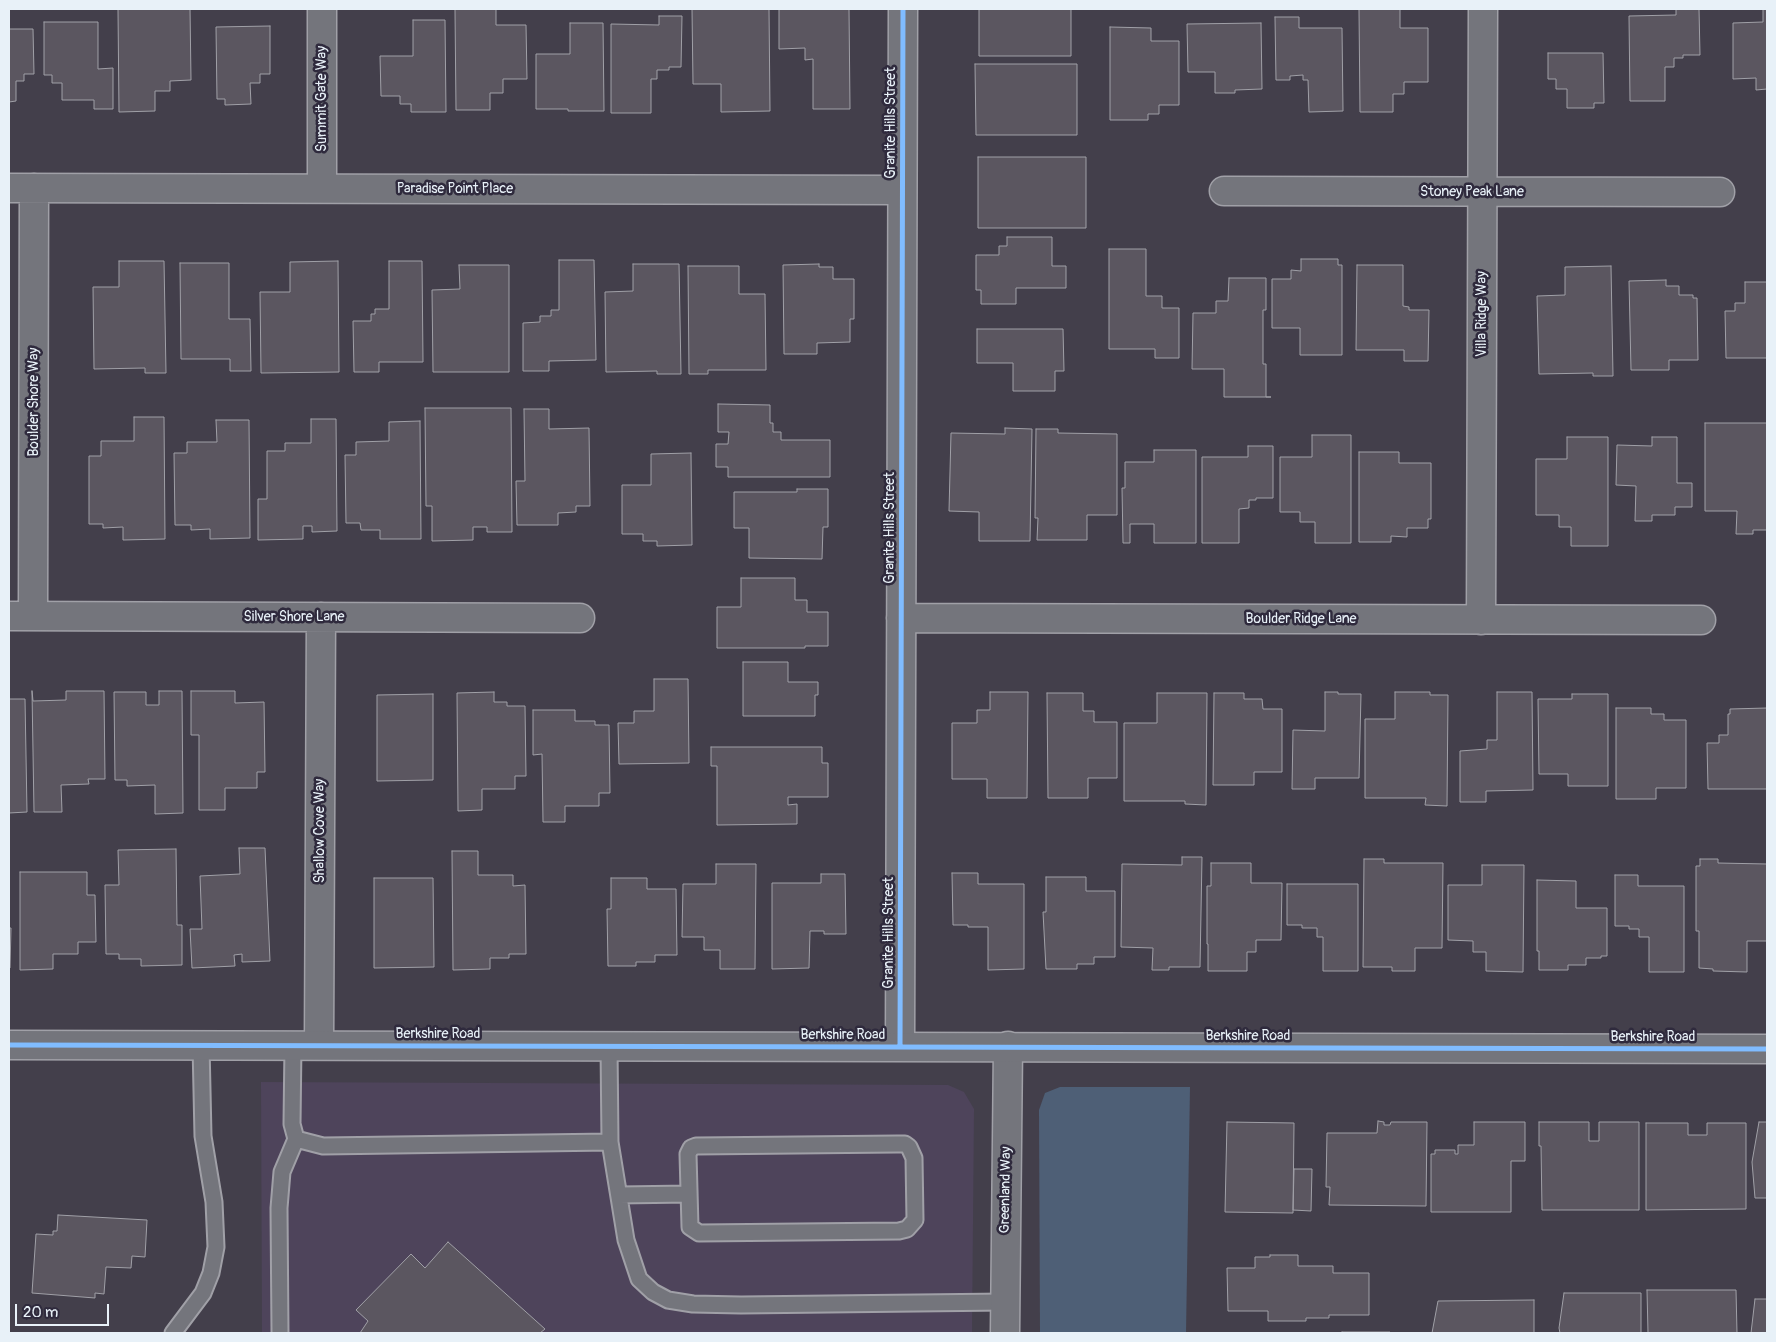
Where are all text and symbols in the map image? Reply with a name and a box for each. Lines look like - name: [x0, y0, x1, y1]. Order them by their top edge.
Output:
- street label: Summit Gate Way: [314, 46, 330, 152]
- street label: Granite Hills Street: [883, 67, 899, 179]
- street label: Paradise Point Place: [397, 181, 513, 197]
- street label: Stoney Peak Lane: [1420, 184, 1524, 200]
- street label: Villa Ridge Way: [1474, 271, 1490, 357]
- street label: Boulder Shore Way: [26, 347, 42, 457]
- street label: Granite Hills Street: [882, 472, 898, 584]
- street label: Silver Shore Lane: [244, 609, 344, 625]
- street label: Boulder Ridge Lane: [1246, 611, 1356, 627]
- street label: Shallow Cove Way: [312, 779, 328, 883]
- street label: Granite Hills Street: [881, 877, 897, 989]
- street label: Berkshire Road: [396, 1026, 480, 1042]
- street label: Berkshire Road: [801, 1027, 885, 1043]
- street label: Berkshire Road: [1206, 1028, 1290, 1044]
- street label: Berkshire Road: [1611, 1029, 1695, 1045]
- street label: Greenland Way: [997, 1146, 1015, 1234]
- scale bar: [18, 1294, 111, 1326]
- text: 20 m: [23, 1303, 58, 1322]

